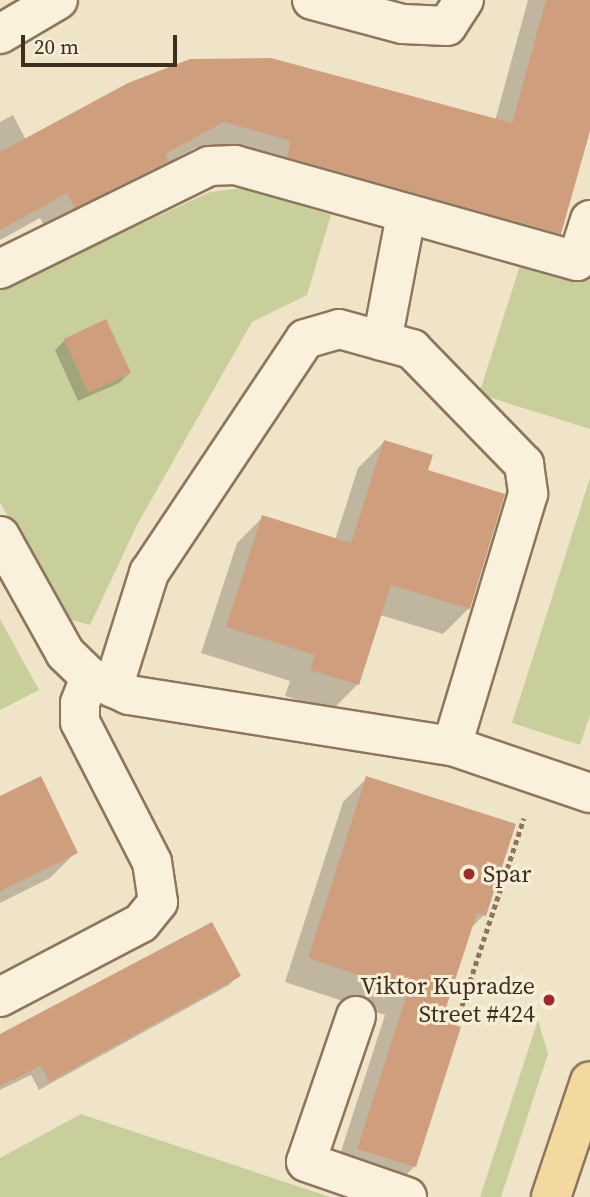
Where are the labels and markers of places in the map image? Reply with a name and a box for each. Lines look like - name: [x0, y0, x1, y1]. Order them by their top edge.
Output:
- place label: Spar: [483, 860, 531, 888]
- marker: Spar: [461, 866, 477, 882]
- place label: Viktor Kupradze Street #424: [360, 972, 535, 1028]
- marker: Viktor Kupradze Street #424: [541, 992, 557, 1008]

